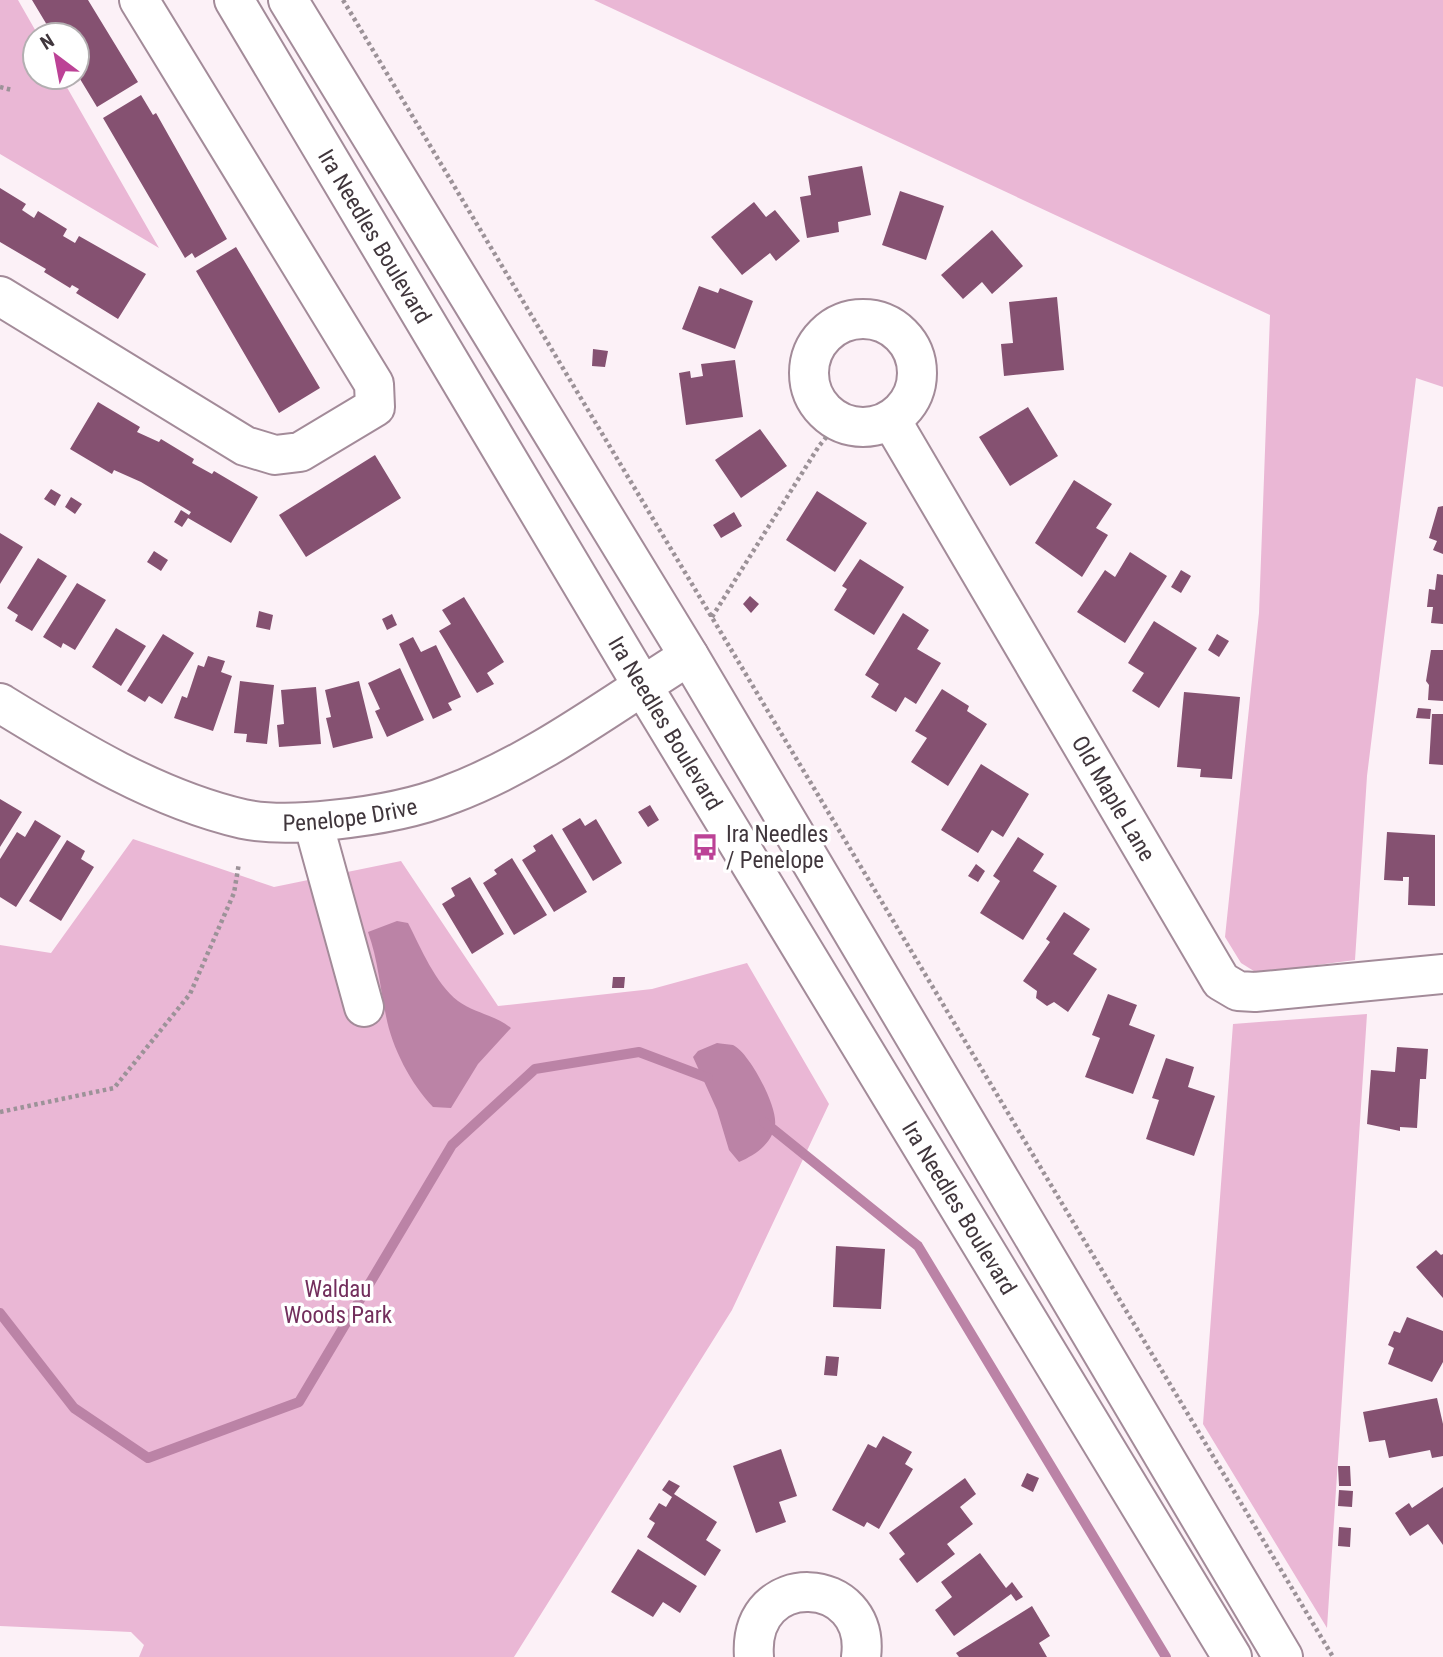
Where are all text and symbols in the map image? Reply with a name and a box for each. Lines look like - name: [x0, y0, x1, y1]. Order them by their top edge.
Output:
- north arrow: [21, 21, 91, 91]
- text: N: [36, 29, 58, 55]
- street label: Ira Needles Boulevard: [313, 144, 437, 328]
- street label: Ira Needles Boulevard: [603, 632, 728, 815]
- street label: Old Maple Lane: [1066, 731, 1161, 866]
- street label: Penelope Drive: [282, 792, 420, 836]
- place label: Ira Needles / Penelope: [726, 821, 828, 874]
- bus stop icon: Ira Needles / Penelope: [690, 832, 720, 862]
- street label: Ira Needles Boulevard: [897, 1116, 1022, 1299]
- park label: Waldau Woods Park: [284, 1276, 393, 1329]

